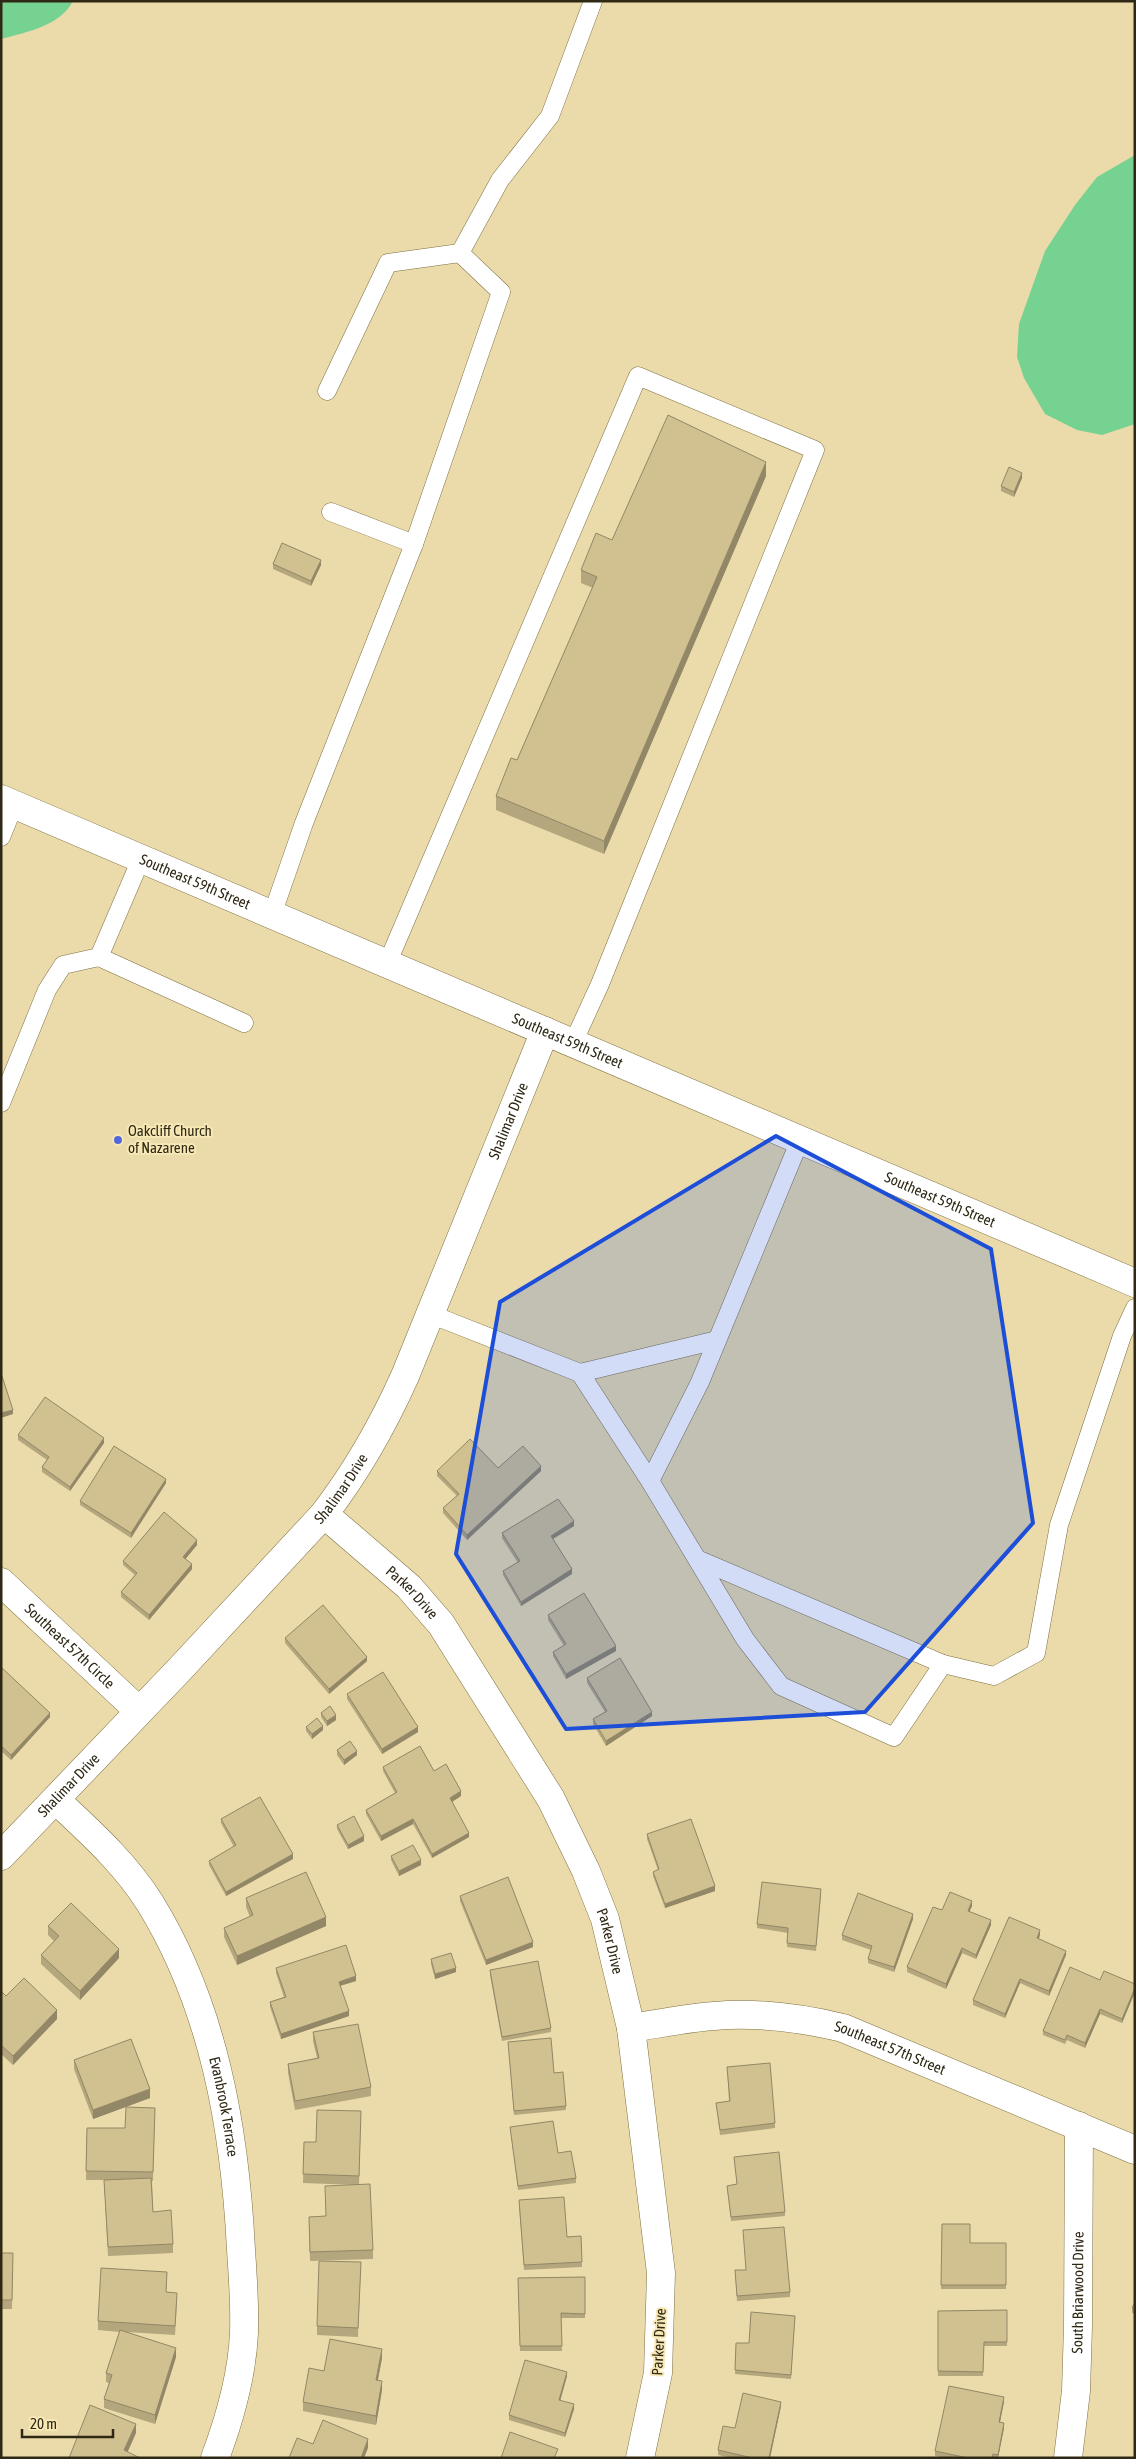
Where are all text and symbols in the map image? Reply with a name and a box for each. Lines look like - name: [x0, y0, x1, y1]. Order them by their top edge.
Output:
- street label: Southeast 59th Street: [137, 850, 253, 912]
- street label: Southeast 59th Street: [510, 1009, 626, 1071]
- street label: Shalimar Drive: [485, 1080, 531, 1162]
- place label: Oakcliff Church of Nazarene: [128, 1122, 212, 1156]
- marker: Oakcliff Church of Nazarene: [112, 1134, 124, 1146]
- street label: Southeast 59th Street: [882, 1168, 998, 1230]
- street label: Shalimar Drive: [310, 1450, 371, 1527]
- street label: Parker Drive: [383, 1562, 442, 1622]
- street label: Southeast 57th Circle: [22, 1600, 118, 1692]
- street label: Shalimar Drive: [34, 1749, 103, 1820]
- street label: Parker Drive: [594, 1905, 627, 1976]
- street label: Southeast 57th Street: [833, 2017, 948, 2078]
- street label: Evanbrook Terrace: [206, 2055, 242, 2158]
- street label: South Briarwood Drive: [1068, 2231, 1086, 2354]
- street label: Parker Drive: [648, 2308, 669, 2376]
- scale bar: [22, 2406, 114, 2438]
- text: 20 m: [30, 2415, 57, 2432]

